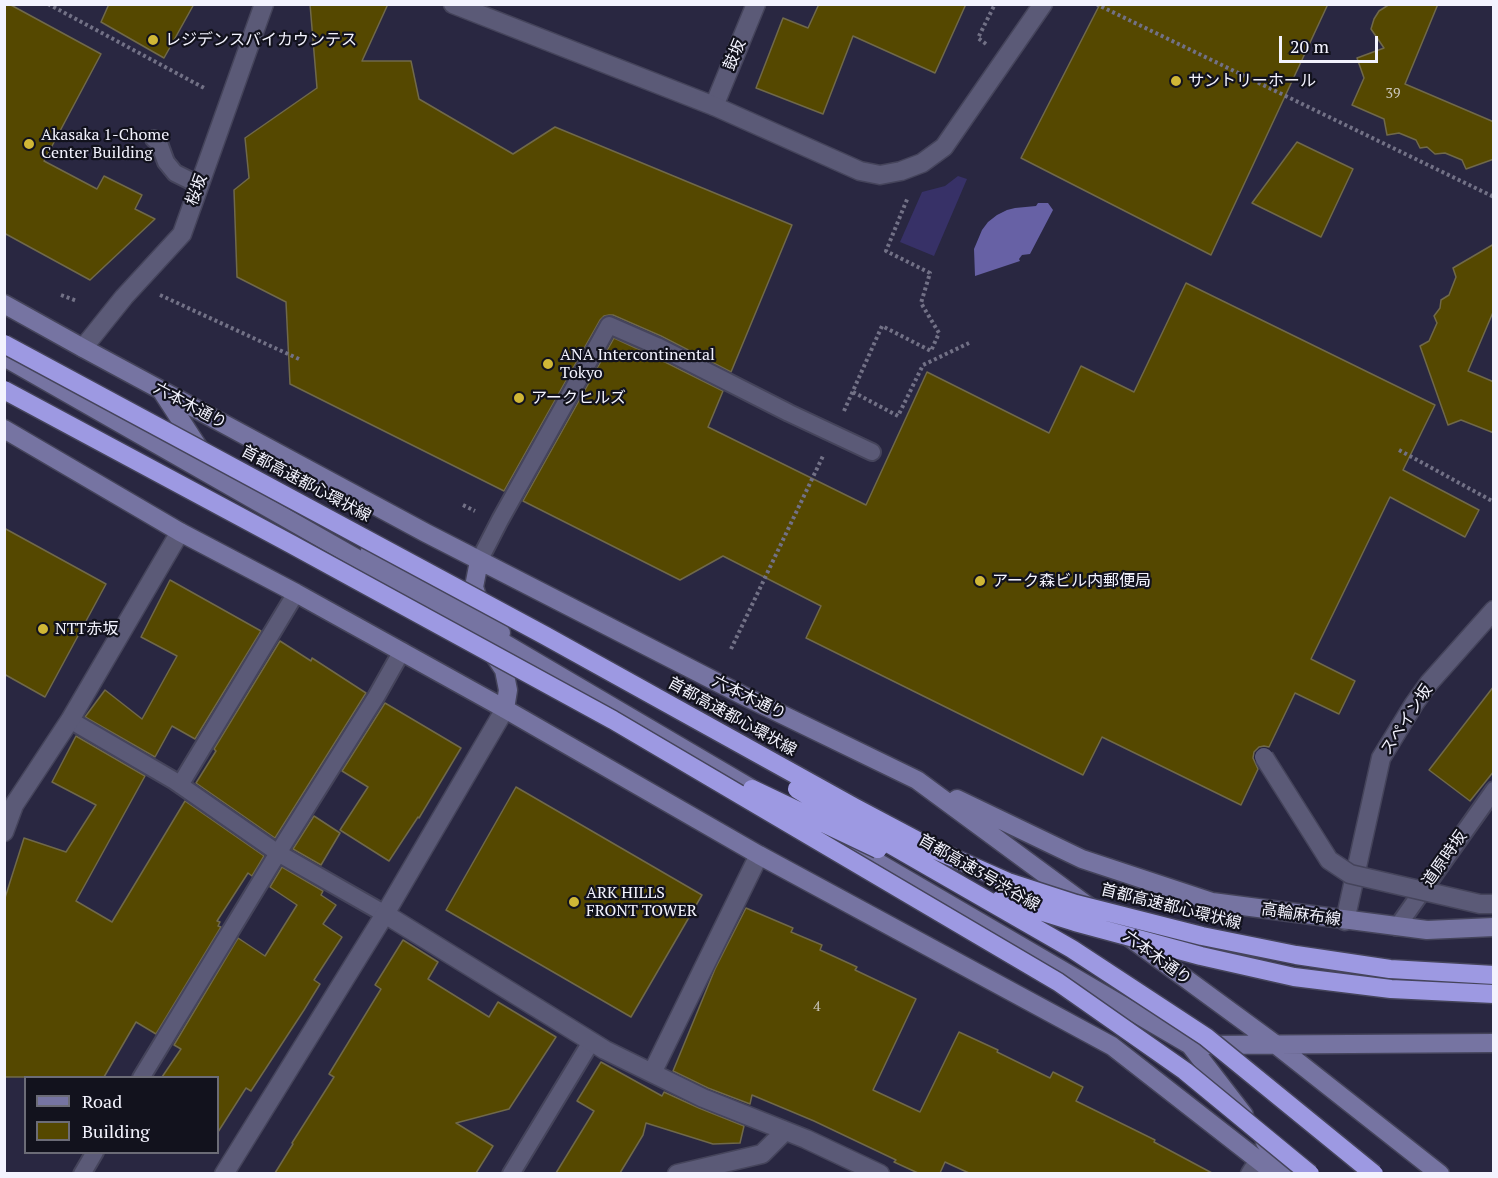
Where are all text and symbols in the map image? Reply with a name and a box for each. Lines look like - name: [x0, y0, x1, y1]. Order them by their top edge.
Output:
- scale bar: [1282, 24, 1381, 62]
- place label: レジデンスバイカウンテス: [165, 30, 357, 50]
- marker: レジデンスバイカウンテス: [146, 33, 160, 47]
- text: 20 m: [1290, 34, 1329, 58]
- street label: 鼓坂: [720, 37, 750, 73]
- place label: サントリーホール: [1188, 71, 1316, 91]
- marker: サントリーホール: [1169, 74, 1183, 88]
- house number: 39: [1386, 86, 1400, 102]
- place label: Akasaka 1-Chome Center Building: [41, 125, 169, 163]
- marker: Akasaka 1-Chome Center Building: [22, 137, 36, 151]
- street label: 桜坂: [183, 172, 211, 208]
- place label: ANA Intercontinental Tokyo: [560, 345, 715, 383]
- marker: ANA Intercontinental Tokyo: [541, 357, 555, 371]
- street label: 六本木通り: [150, 379, 230, 433]
- place label: アークヒルズ: [531, 388, 626, 408]
- marker: アークヒルズ: [512, 391, 526, 405]
- street label: 首都高速都心環状線: [238, 442, 374, 526]
- place label: アーク森ビル内郵便局: [992, 571, 1151, 591]
- marker: アーク森ビル内郵便局: [973, 574, 987, 588]
- place label: NTT赤坂: [55, 619, 119, 639]
- marker: NTT赤坂: [36, 622, 50, 636]
- street label: 六本木通り: [709, 672, 789, 724]
- street label: 首都高速都心環状線: [664, 674, 800, 760]
- street label: スペイン坂: [1377, 681, 1437, 759]
- street label: 道原時坂: [1419, 827, 1471, 891]
- street label: 首都高速3号渋谷線: [915, 831, 1043, 915]
- street label: 首都高速都心環状線: [1099, 880, 1243, 934]
- place label: ARK HILLS FRONT TOWER: [586, 883, 697, 921]
- marker: ARK HILLS FRONT TOWER: [567, 895, 581, 909]
- street label: 高輪麻布線: [1260, 900, 1342, 930]
- street label: 六本木通り: [1119, 927, 1195, 989]
- house number: 4: [813, 999, 821, 1015]
- legend: [24, 1076, 219, 1154]
- text: Road: [82, 1089, 122, 1113]
- text: Building: [82, 1119, 150, 1143]

